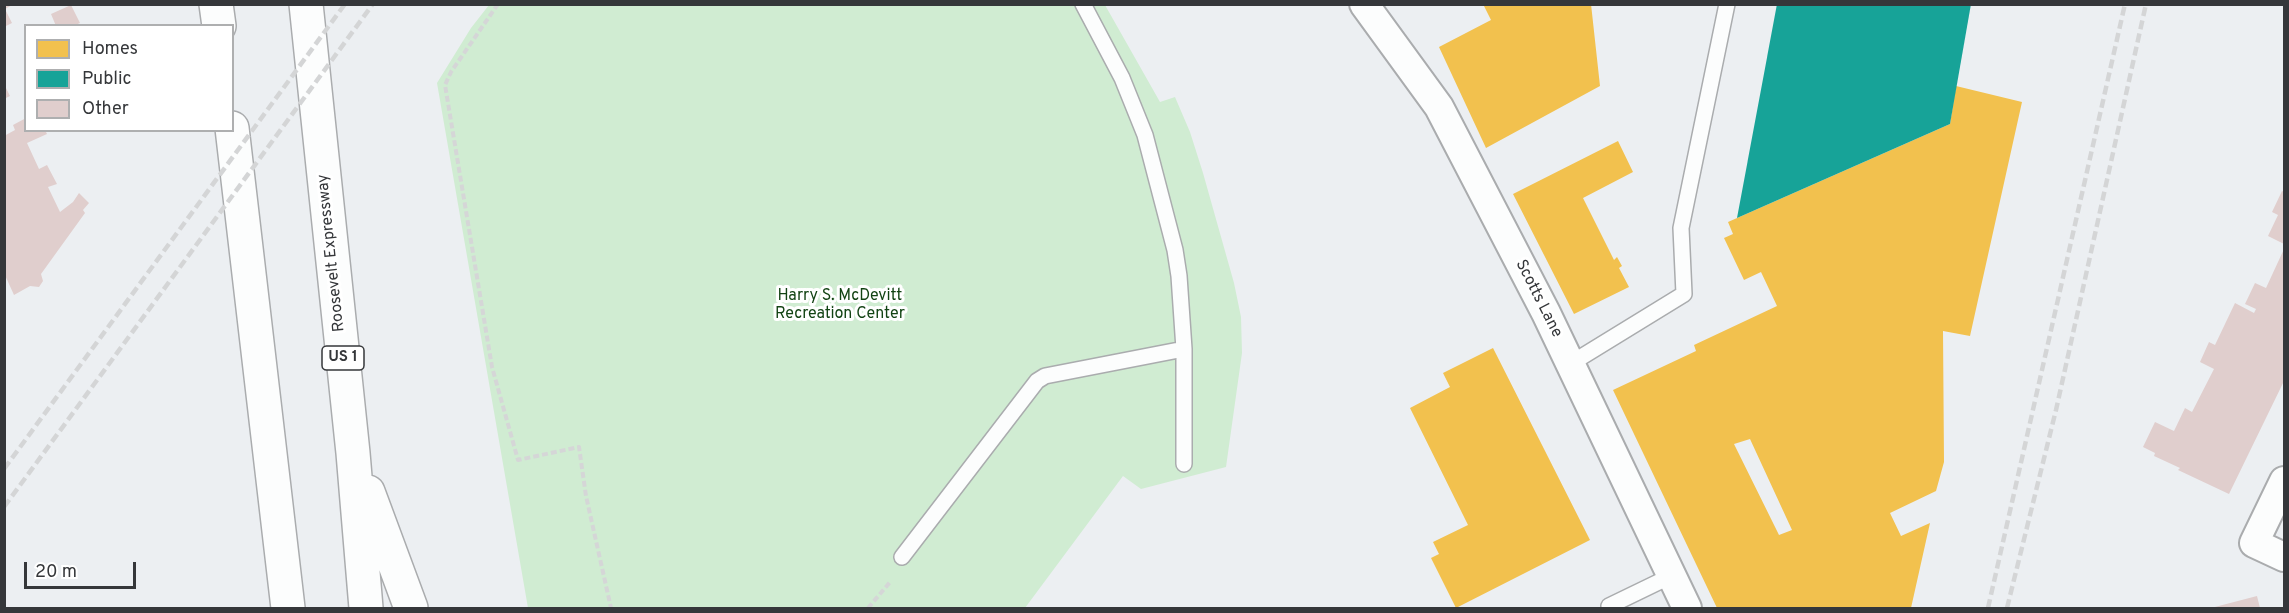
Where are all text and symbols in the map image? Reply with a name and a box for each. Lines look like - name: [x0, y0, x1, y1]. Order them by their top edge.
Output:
- legend: [24, 24, 234, 132]
- text: Homes: [82, 38, 138, 61]
- text: Public: [82, 68, 132, 91]
- text: Other: [82, 98, 129, 121]
- street label: Roosevelt Expressway: [314, 173, 350, 333]
- street label: Scotts Lane: [1510, 257, 1566, 341]
- park label: Harry S. McDevitt Recreation Center: [775, 287, 905, 325]
- road number: US 1: [322, 346, 364, 370]
- scale bar: [27, 550, 140, 588]
- text: 20 m: [35, 561, 77, 584]

